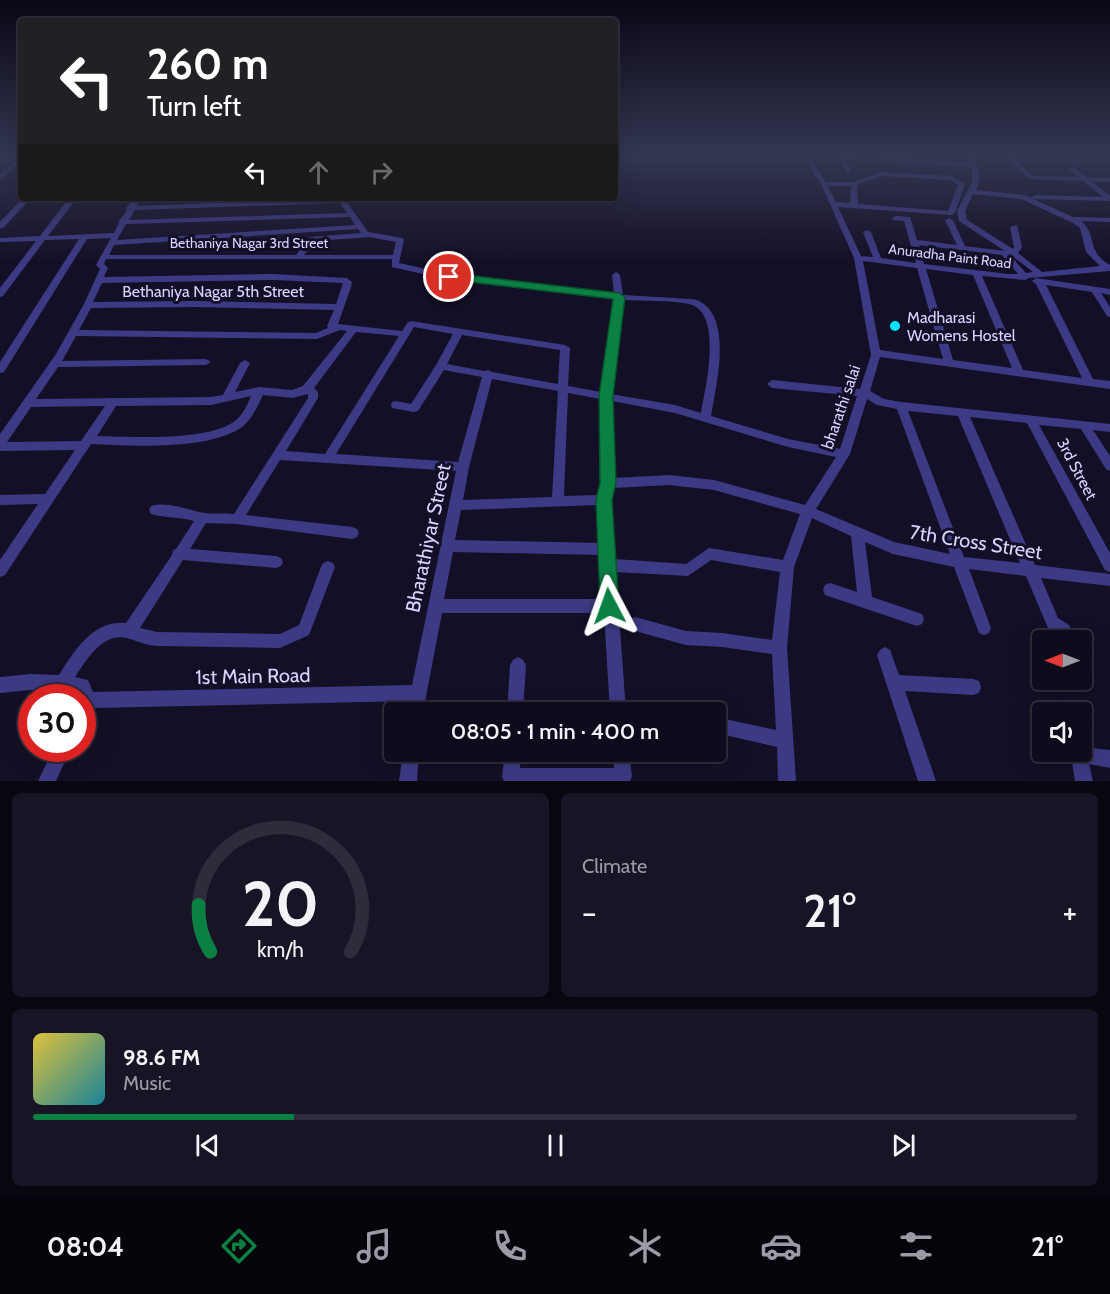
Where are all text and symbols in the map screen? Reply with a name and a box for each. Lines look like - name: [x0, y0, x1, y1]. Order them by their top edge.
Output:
- text: 260 m: [147, 38, 268, 90]
- icon: left: [48, 42, 126, 120]
- text: Turn left: [147, 90, 241, 123]
- icon: left: [239, 156, 272, 189]
- icon: ahead: [302, 156, 335, 189]
- icon: right: [365, 156, 398, 189]
- street label: Bethaniya Nagar 3rd Street: [170, 234, 329, 252]
- street label: Anuradha Paint Road: [888, 240, 1012, 272]
- pin: [423, 251, 474, 302]
- icon: arrive: [432, 260, 465, 293]
- street label: Bethaniya Nagar 5th Street: [122, 282, 304, 301]
- place label: Madharasi Womens Hostel: [907, 308, 1016, 345]
- marker: Madharasi Womens Hostel: [888, 319, 902, 333]
- street label: bharathi salai: [818, 362, 864, 452]
- street label: 3rd Street: [1053, 435, 1101, 504]
- street label: Bharathiyar Street: [401, 461, 456, 615]
- street label: 7th Cross Street: [908, 520, 1044, 564]
- position arrow: [577, 574, 641, 638]
- north arrow: [1032, 630, 1092, 690]
- map controls: [1032, 630, 1092, 762]
- street label: 1st Main Road: [195, 663, 311, 689]
- speed limit sign: 30: [18, 684, 96, 762]
- button: sound: [1032, 702, 1092, 762]
- text: 08:05 · 1 min · 400 m: [451, 718, 659, 745]
- text: Climate: [582, 854, 647, 878]
- text: 20: [242, 866, 319, 942]
- text: 21°: [803, 884, 856, 938]
- text: −: [582, 892, 597, 932]
- text: +: [1062, 892, 1077, 932]
- text: km/h: [257, 936, 304, 962]
- text: 98.6 FM: [123, 1044, 200, 1071]
- text: Music: [123, 1071, 171, 1095]
- icon: previous: [191, 1129, 224, 1162]
- icon: pause: [539, 1129, 572, 1162]
- icon: next: [887, 1129, 920, 1162]
- icon: directions: [218, 1225, 260, 1267]
- icon: music: [353, 1225, 395, 1267]
- icon: phone: [489, 1225, 531, 1267]
- icon: climate: [624, 1225, 666, 1267]
- icon: car: [760, 1225, 802, 1267]
- icon: filters: [895, 1225, 937, 1267]
- text: 08:04: [47, 1230, 124, 1263]
- text: 21°: [1031, 1230, 1063, 1263]

